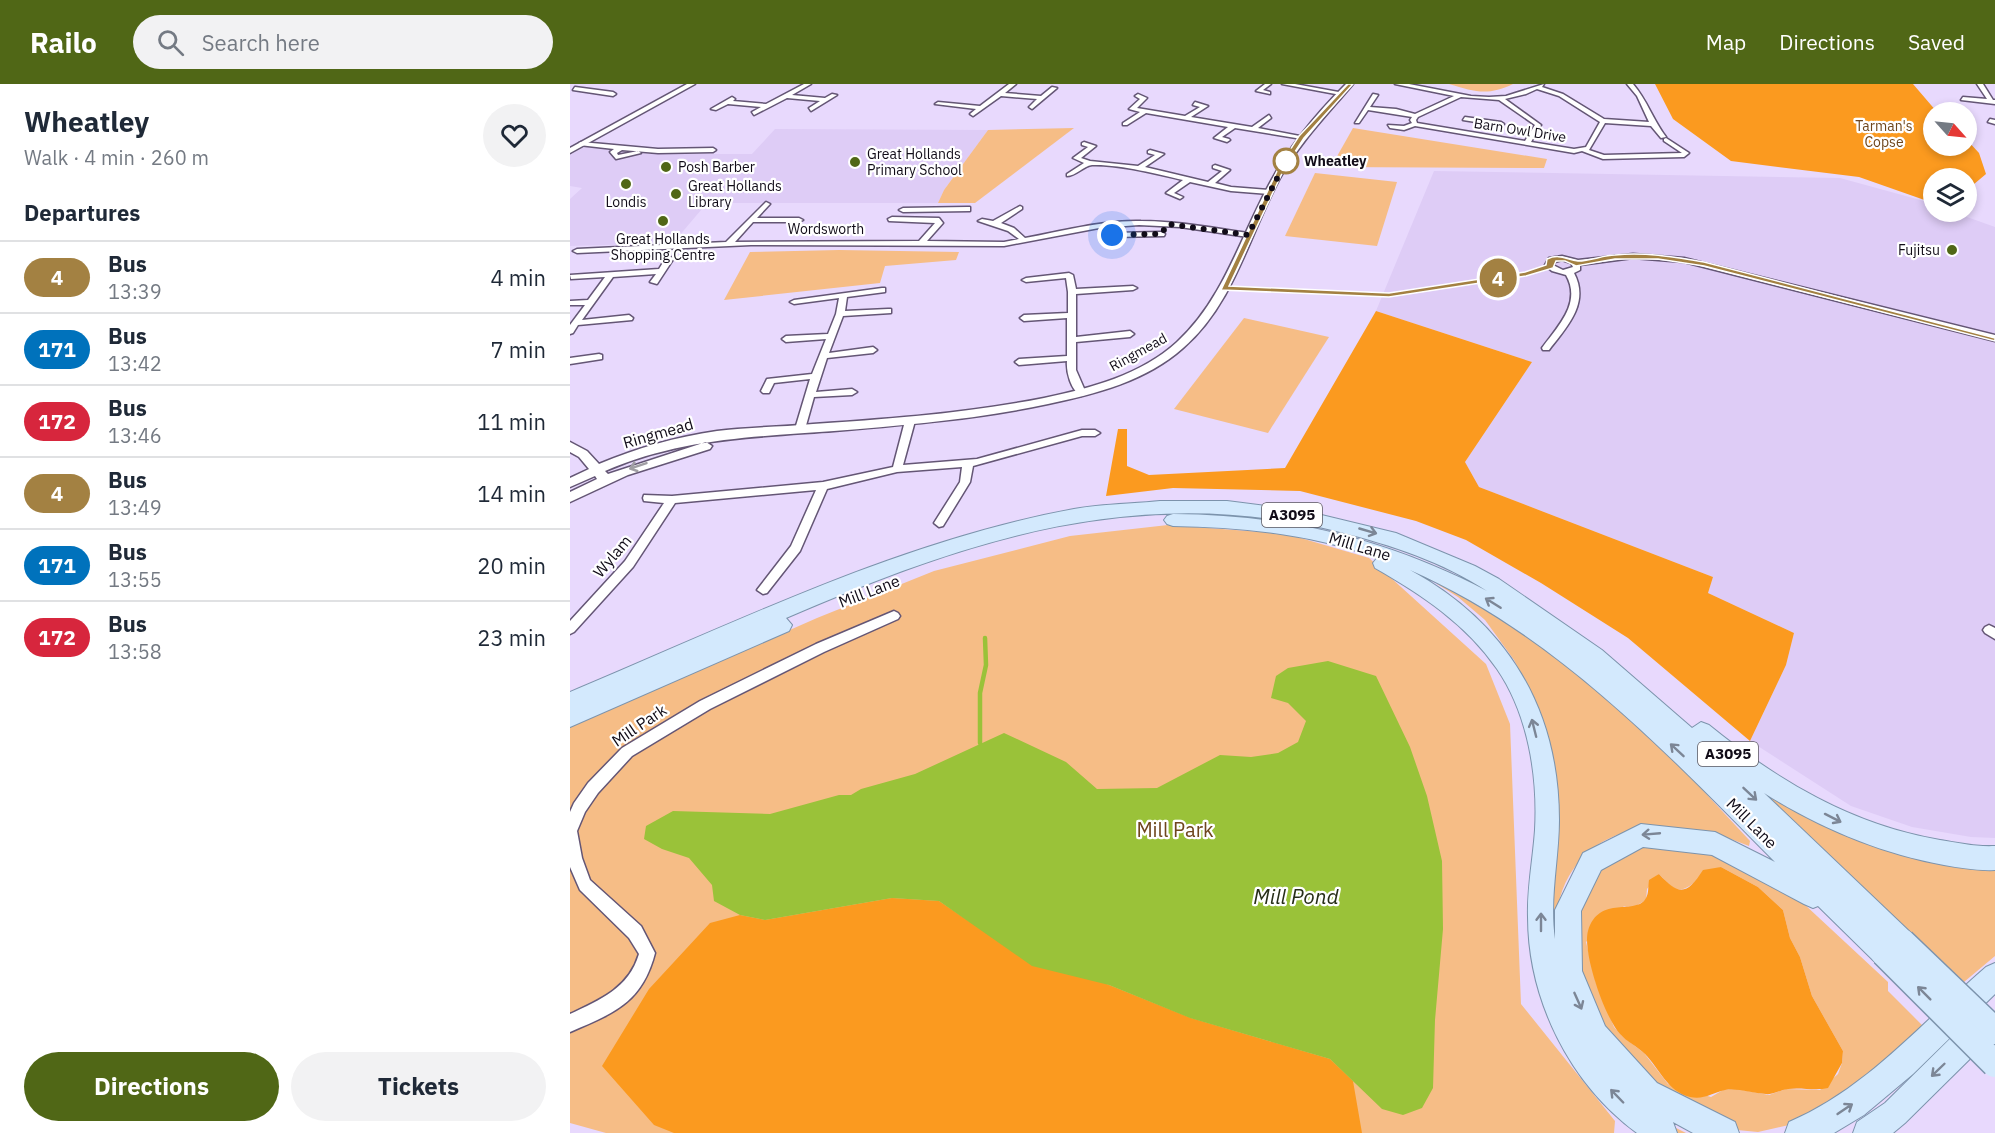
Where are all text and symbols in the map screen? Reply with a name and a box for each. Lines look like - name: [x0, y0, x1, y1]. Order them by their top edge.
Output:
- search box: [133, 15, 553, 69]
- text: Railo: [30, 24, 97, 61]
- icon: search: [154, 26, 187, 59]
- text: Search here: [202, 28, 320, 57]
- text: Map: [1706, 28, 1746, 56]
- text: Directions: [1779, 28, 1875, 56]
- text: Saved: [1908, 28, 1965, 56]
- north arrow: [1923, 102, 1977, 156]
- map controls: [1923, 102, 1977, 222]
- text: Wheatley: [24, 103, 149, 140]
- button: heart: [483, 104, 546, 167]
- street label: Barn Owl Drive: [1473, 114, 1568, 146]
- park label: Tarman's Copse: [1855, 117, 1913, 151]
- text: Walk · 4 min · 260 m: [24, 144, 209, 171]
- place label: Great Hollands Primary School: [867, 145, 962, 179]
- marker: Wheatley: [1273, 148, 1299, 174]
- place label: Wheatley: [1304, 152, 1367, 170]
- marker: Great Hollands Primary School: [848, 155, 862, 169]
- place label: Posh Barber: [678, 158, 755, 176]
- marker: Posh Barber: [659, 160, 673, 174]
- button: layers: [1923, 168, 1977, 222]
- marker: Londis: [619, 177, 633, 191]
- place label: Great Hollands Library: [688, 177, 782, 211]
- marker: Great Hollands Library: [669, 187, 683, 201]
- place label: Londis: [605, 193, 647, 211]
- text: Departures: [24, 198, 140, 227]
- marker: Great Hollands Shopping Centre: [656, 214, 670, 228]
- street label: Wordsworth: [788, 220, 864, 238]
- your location: [1097, 220, 1127, 250]
- place label: Great Hollands Shopping Centre: [611, 230, 715, 264]
- place label: Fujitsu: [1898, 241, 1940, 259]
- marker: Fujitsu: [1945, 243, 1959, 257]
- text: Bus: [108, 249, 147, 278]
- line badge: 4: [1478, 258, 1518, 298]
- text: 4: [51, 263, 63, 291]
- text: 4 min: [490, 263, 546, 292]
- text: 4: [1492, 264, 1504, 292]
- text: 13:39: [108, 278, 162, 305]
- text: Bus: [108, 321, 147, 350]
- street label: Ringmead: [1106, 329, 1170, 375]
- text: 171: [38, 335, 76, 363]
- text: 7 min: [490, 335, 546, 364]
- text: 13:42: [108, 350, 162, 377]
- text: Bus: [108, 393, 147, 422]
- text: 172: [38, 407, 76, 435]
- text: 11 min: [477, 407, 546, 436]
- street label: Ringmead: [620, 413, 696, 453]
- text: 13:46: [108, 422, 162, 449]
- one-way arrow: [629, 462, 648, 473]
- text: Bus: [108, 465, 147, 494]
- text: 4: [51, 479, 63, 507]
- text: 14 min: [477, 479, 546, 508]
- text: 13:49: [108, 494, 162, 521]
- road number: A3095: [1262, 503, 1322, 527]
- one-way arrow: [1358, 526, 1377, 537]
- street label: Mill Lane: [1327, 527, 1394, 565]
- street label: Wylam: [589, 531, 635, 581]
- text: Bus: [108, 537, 147, 566]
- text: 171: [38, 551, 76, 579]
- text: 20 min: [477, 551, 546, 580]
- text: 13:55: [108, 566, 162, 593]
- street label: Mill Lane: [836, 570, 903, 612]
- one-way arrow: [1485, 597, 1501, 609]
- text: Bus: [108, 609, 147, 638]
- text: 172: [38, 623, 76, 651]
- text: 23 min: [477, 623, 546, 652]
- text: 13:58: [108, 638, 162, 665]
- street label: Mill Park: [608, 699, 671, 751]
- one-way arrow: [1527, 719, 1539, 738]
- road number: A3095: [1698, 742, 1758, 766]
- one-way arrow: [1670, 743, 1685, 758]
- one-way arrow: [1742, 787, 1757, 801]
- street label: Mill Lane: [1722, 793, 1782, 853]
- one-way arrow: [1824, 813, 1842, 824]
- park label: Mill Park: [1136, 816, 1214, 843]
- one-way arrow: [1642, 829, 1662, 840]
- water label: Mill Pond: [1253, 882, 1340, 910]
- one-way arrow: [1535, 913, 1547, 932]
- one-way arrow: [1917, 986, 1931, 1001]
- one-way arrow: [1573, 991, 1585, 1009]
- button: Directions: [24, 1052, 279, 1121]
- button: Tickets: [291, 1052, 546, 1121]
- one-way arrow: [1931, 1062, 1946, 1077]
- one-way arrow: [1609, 1089, 1624, 1104]
- one-way arrow: [1837, 1103, 1853, 1115]

